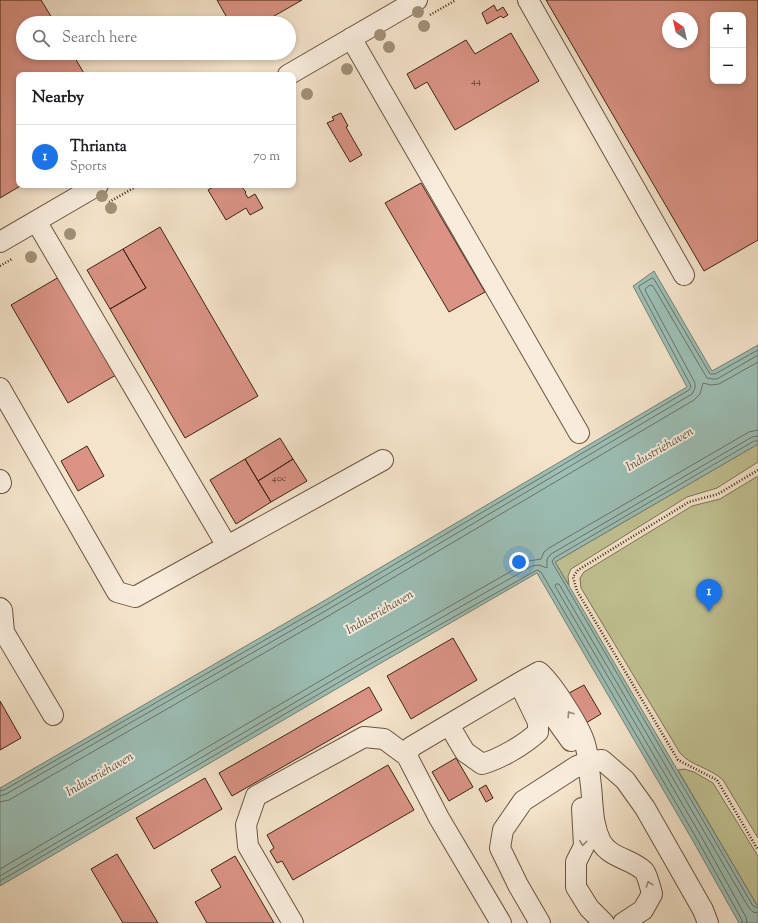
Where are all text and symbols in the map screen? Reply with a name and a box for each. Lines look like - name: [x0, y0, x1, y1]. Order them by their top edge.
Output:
- north arrow: [662, 12, 698, 48]
- map controls: [710, 12, 746, 84]
- button: +: [710, 12, 746, 48]
- search box: [16, 16, 296, 60]
- icon: search: [30, 27, 52, 49]
- text: Search here: [62, 28, 137, 49]
- button: −: [710, 48, 746, 84]
- house number: 44: [471, 74, 481, 89]
- text: Nearby: [32, 86, 84, 110]
- text: Thrianta: [70, 137, 127, 158]
- text: 1: [43, 148, 47, 166]
- text: 70 m: [253, 148, 280, 166]
- text: Sports: [70, 158, 107, 176]
- water label: Industriehaven: [623, 423, 697, 476]
- house number: 40c: [272, 471, 287, 486]
- your location: [509, 552, 529, 572]
- pin: 1: [696, 579, 722, 612]
- water label: Industriehaven: [343, 586, 417, 639]
- one-way arrow: [567, 711, 574, 718]
- water label: Industriehaven: [63, 748, 137, 801]
- one-way arrow: [578, 840, 587, 846]
- one-way arrow: [645, 880, 654, 887]

